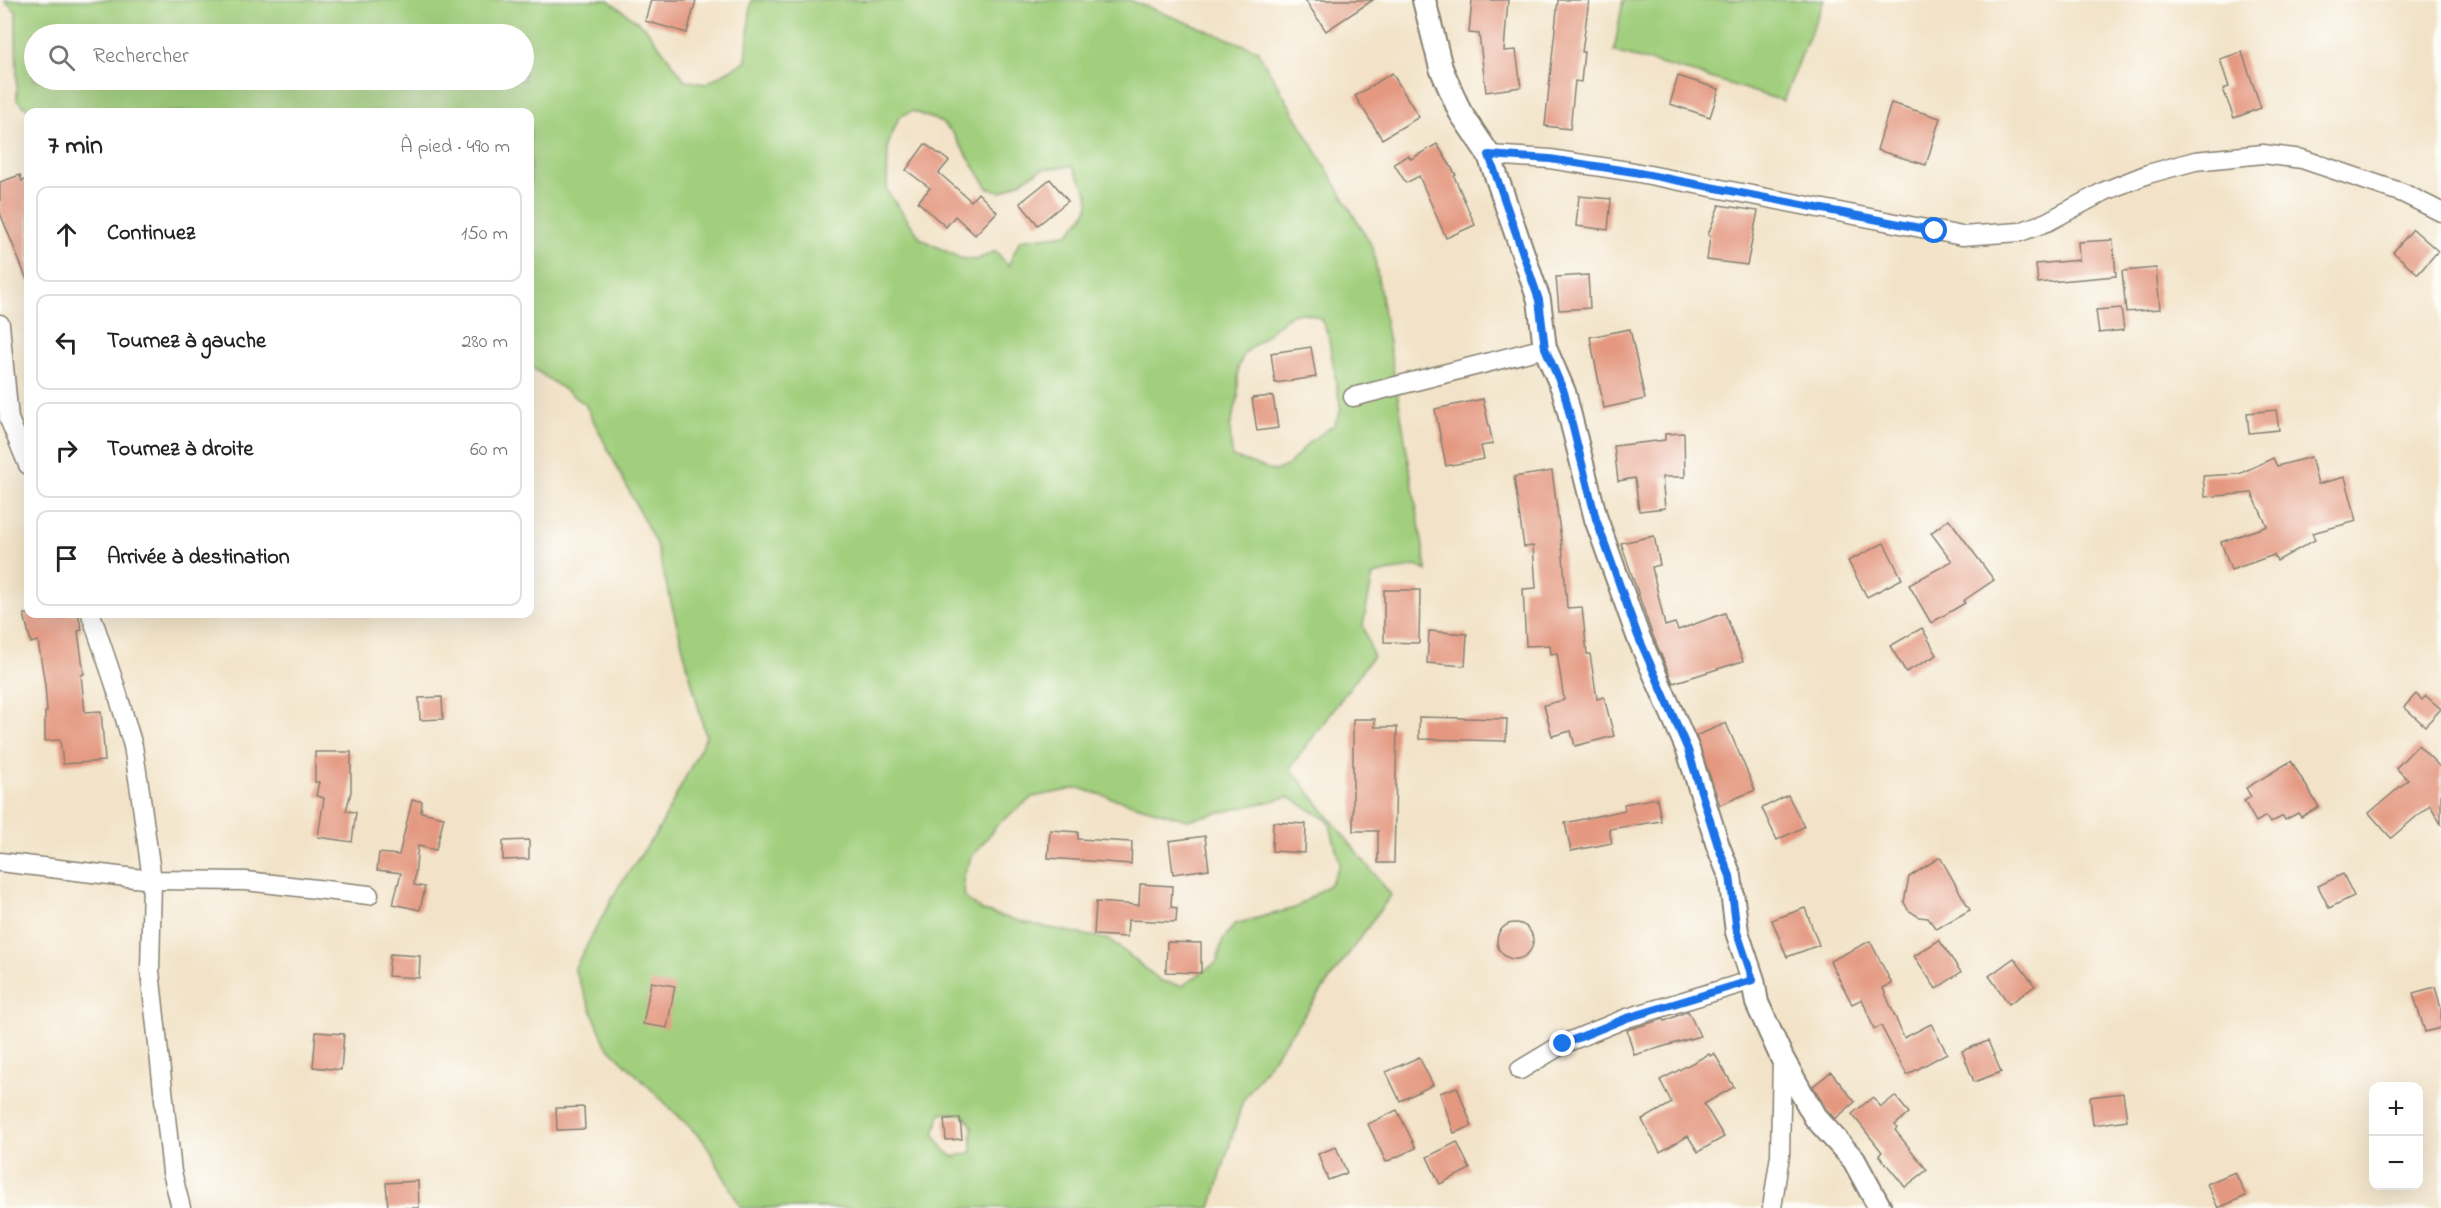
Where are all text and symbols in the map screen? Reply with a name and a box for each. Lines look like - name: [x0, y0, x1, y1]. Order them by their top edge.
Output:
- search box: [24, 24, 534, 90]
- icon: search: [45, 41, 78, 74]
- text: Rechercher: [93, 41, 189, 73]
- text: 7 min: [48, 128, 103, 166]
- text: À pied · 490 m: [400, 133, 510, 162]
- route start: [1921, 217, 1947, 243]
- icon: ahead: [50, 218, 83, 251]
- text: Continuez: [107, 218, 195, 250]
- text: 150 m: [461, 220, 508, 249]
- icon: left: [50, 326, 83, 359]
- text: Tournez à gauche: [107, 326, 266, 358]
- text: 280 m: [461, 328, 508, 357]
- icon: right: [50, 434, 83, 467]
- text: Tournez à droite: [107, 434, 253, 466]
- text: 60 m: [470, 436, 508, 465]
- icon: arrive: [50, 542, 83, 575]
- text: Arrivée à destination: [107, 542, 290, 574]
- route end: [1549, 1030, 1575, 1056]
- map controls: [2369, 1082, 2423, 1190]
- button: +: [2369, 1082, 2423, 1136]
- button: −: [2369, 1136, 2423, 1190]

